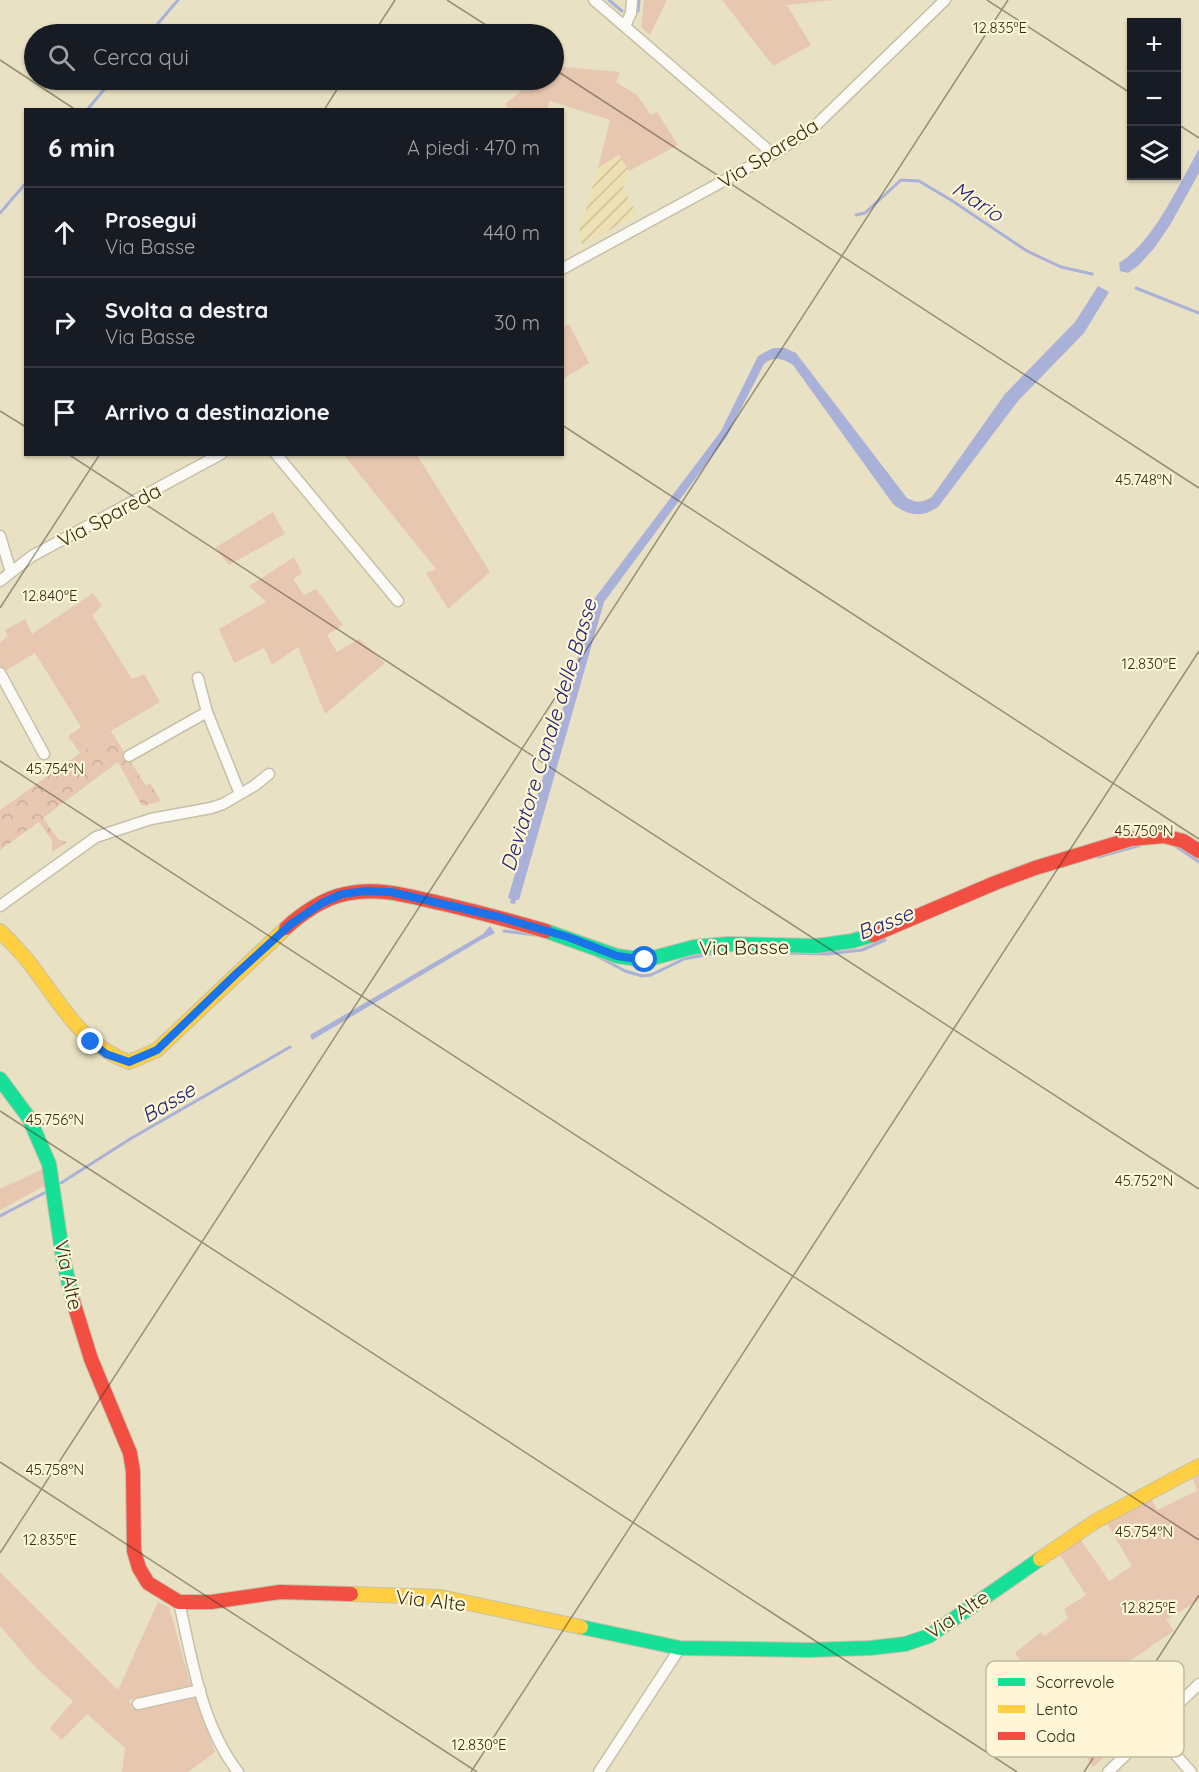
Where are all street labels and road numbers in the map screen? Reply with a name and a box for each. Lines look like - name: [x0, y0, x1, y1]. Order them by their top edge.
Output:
- street label: Via Spareda: [713, 112, 823, 194]
- street label: Via Spareda: [53, 477, 165, 553]
- street label: Via Basse: [699, 934, 789, 960]
- street label: Via Alte: [49, 1238, 89, 1312]
- street label: Via Alte: [395, 1584, 467, 1616]
- street label: Via Alte: [921, 1584, 993, 1644]

